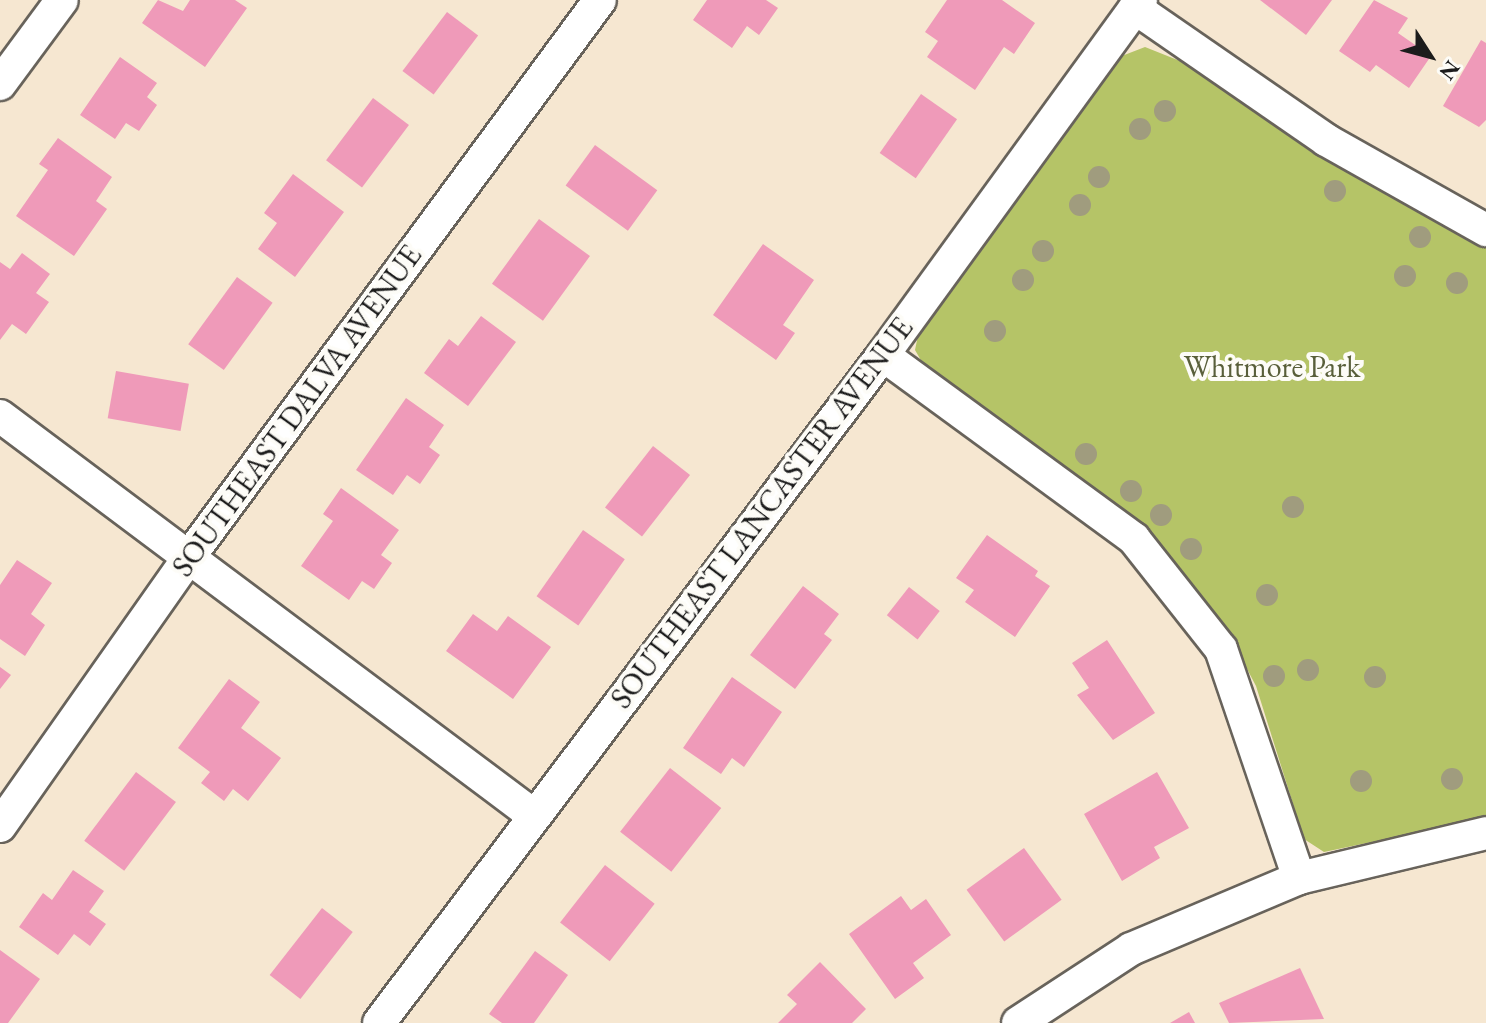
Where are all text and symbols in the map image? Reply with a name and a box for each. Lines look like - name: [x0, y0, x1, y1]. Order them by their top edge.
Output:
- north arrow: [1390, 16, 1470, 96]
- text: N: [1433, 55, 1467, 86]
- street label: SOUTHEAST DALVA AVENUE: [165, 238, 429, 584]
- street label: SOUTHEAST LANCASTER AVENUE: [603, 310, 921, 716]
- park label: Whitmore Park: [1184, 349, 1360, 385]

